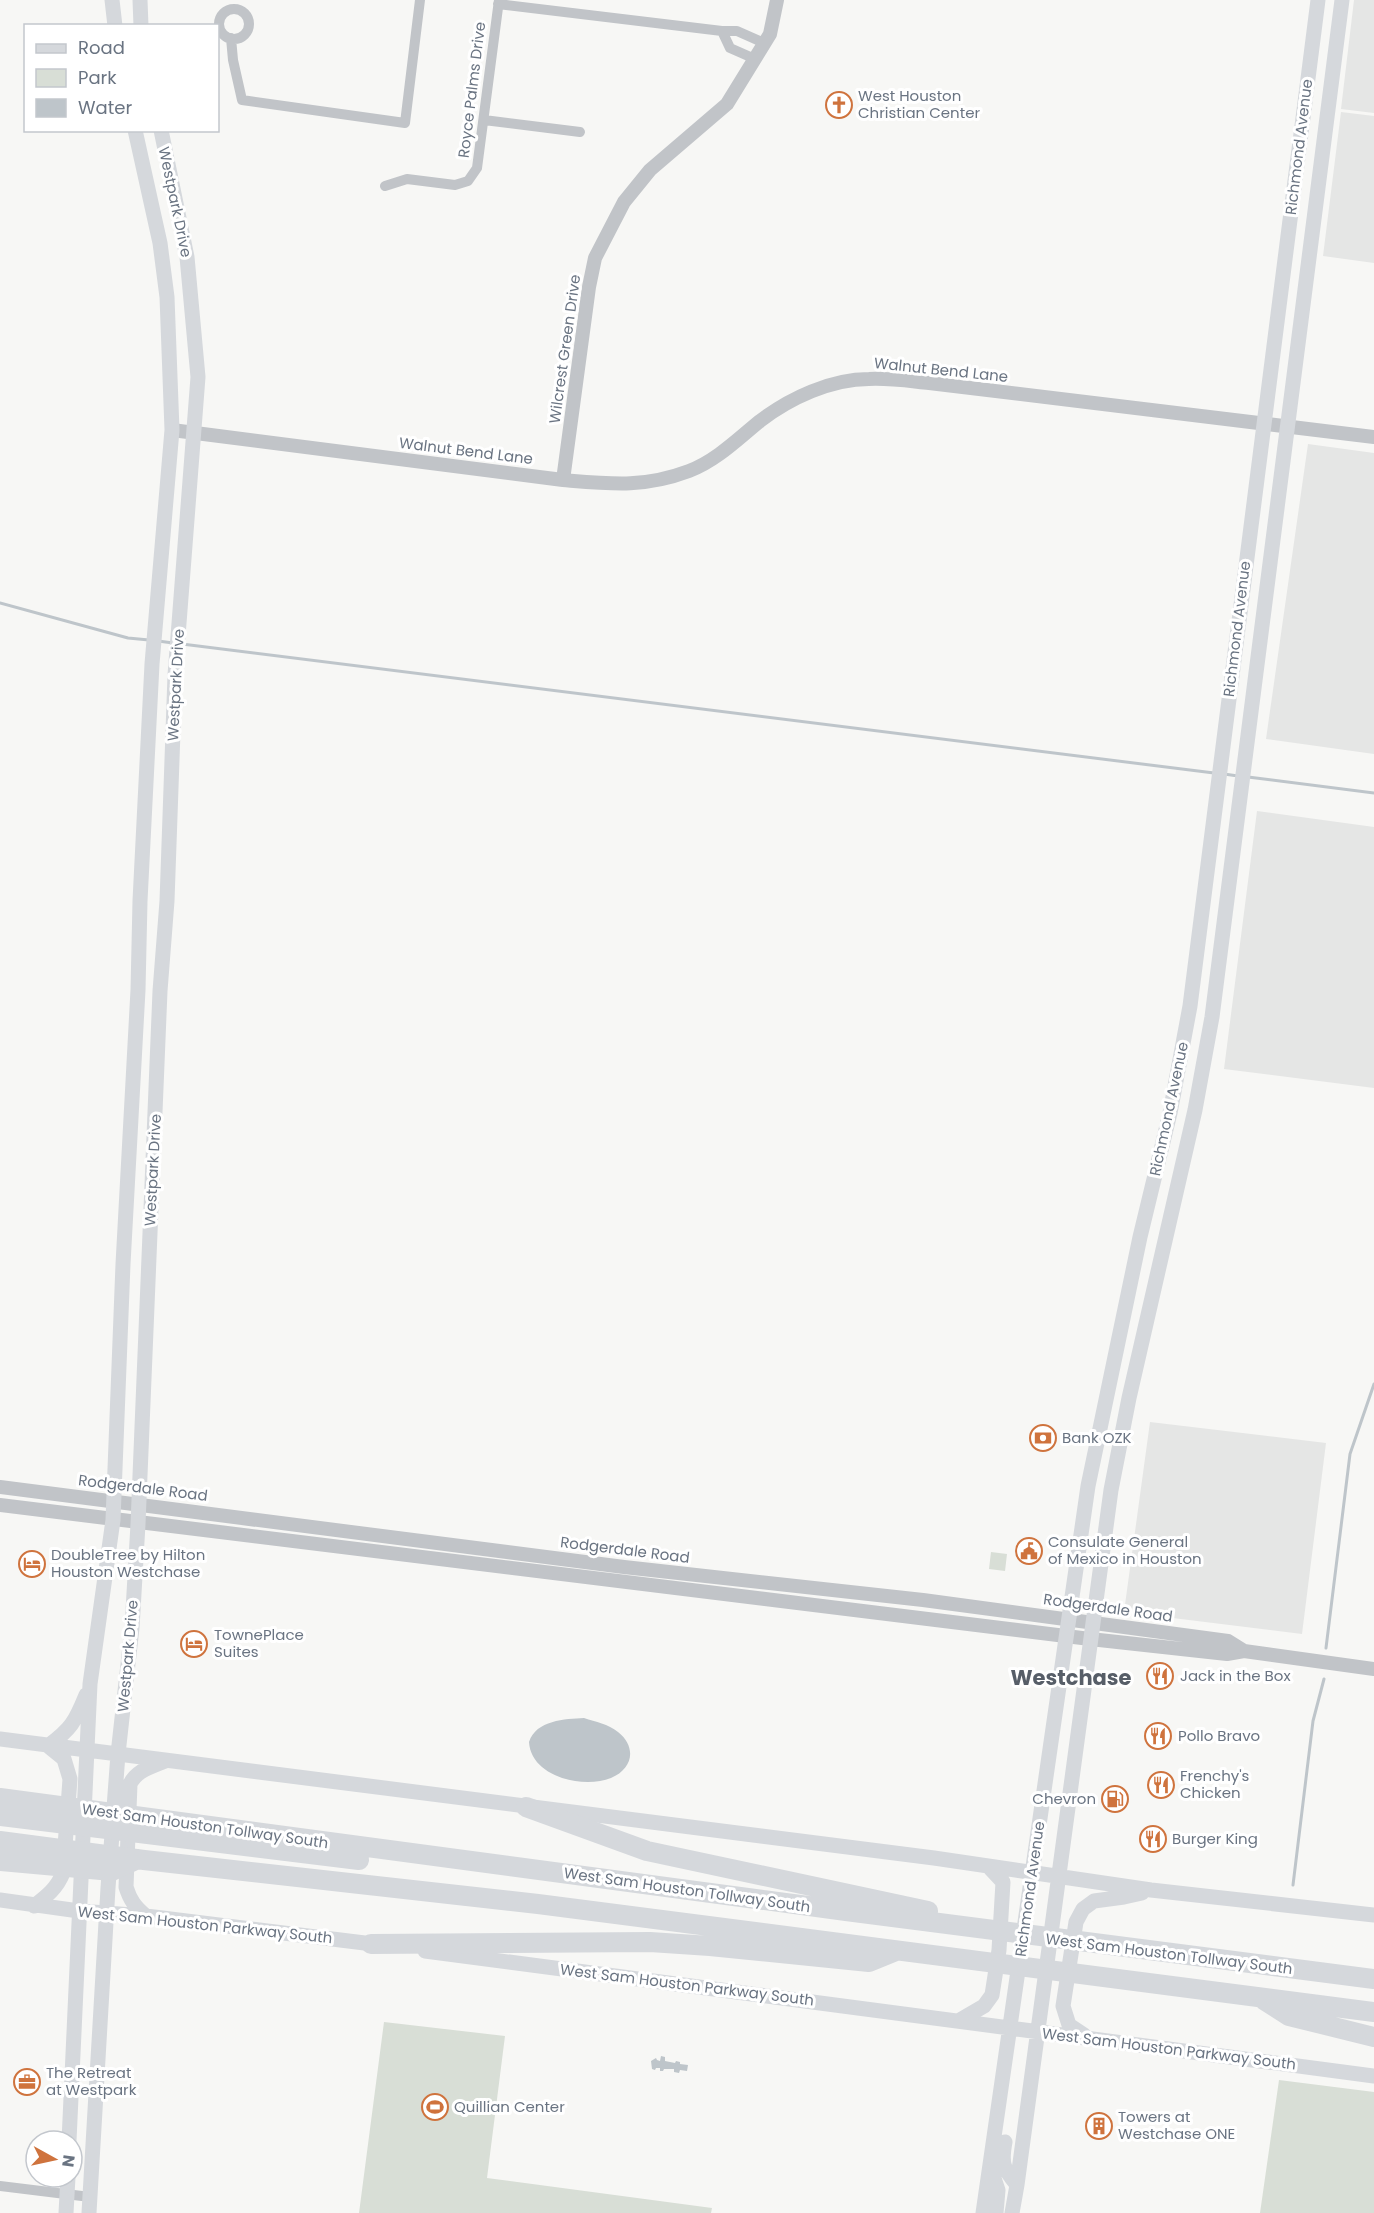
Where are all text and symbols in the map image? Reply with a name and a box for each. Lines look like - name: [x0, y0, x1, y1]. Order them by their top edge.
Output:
- street label: Royce Palms Drive: [453, 21, 490, 159]
- legend: [24, 24, 219, 132]
- text: Road: [78, 35, 125, 60]
- text: Park: [78, 65, 117, 90]
- street label: Richmond Avenue: [1280, 78, 1317, 216]
- place label: West Houston Christian Center: [858, 85, 980, 123]
- church icon: West Houston Christian Center: [824, 90, 854, 120]
- text: Water: [78, 95, 132, 120]
- street label: Westpark Drive: [154, 145, 197, 259]
- street label: Wilcrest Green Drive: [544, 273, 585, 425]
- street label: Walnut Bend Lane: [873, 352, 1009, 387]
- street label: Walnut Bend Lane: [398, 432, 534, 469]
- street label: Richmond Avenue: [1218, 560, 1255, 698]
- street label: Westpark Drive: [162, 628, 189, 742]
- street label: Richmond Avenue: [1144, 1040, 1193, 1178]
- street label: Westpark Drive: [139, 1113, 166, 1227]
- bank icon: Bank OZK: [1028, 1423, 1058, 1453]
- place label: Bank OZK: [1062, 1427, 1132, 1448]
- street label: Rodgerdale Road: [77, 1469, 209, 1506]
- street label: Rodgerdale Road: [559, 1531, 691, 1568]
- place label: Consulate General of Mexico in Houston: [1048, 1531, 1202, 1569]
- public building icon: Consulate General of Mexico in Houston: [1014, 1536, 1044, 1566]
- place label: DoubleTree by Hilton Houston Westchase: [51, 1544, 205, 1582]
- hotel icon: DoubleTree by Hilton Houston Westchase: [17, 1549, 47, 1579]
- street label: Rodgerdale Road: [1042, 1588, 1174, 1627]
- street label: Westpark Drive: [112, 1599, 143, 1713]
- place label: TownePlace Suites: [214, 1624, 304, 1662]
- hotel icon: TownePlace Suites: [179, 1629, 209, 1659]
- restaurant icon: Jack in the Box: [1145, 1661, 1175, 1691]
- district label: Westchase: [1010, 1663, 1132, 1692]
- place label: Jack in the Box: [1180, 1665, 1291, 1686]
- restaurant icon: Pollo Bravo: [1143, 1721, 1173, 1751]
- place label: Pollo Bravo: [1178, 1725, 1260, 1746]
- place label: Frenchy's Chicken: [1180, 1765, 1250, 1803]
- restaurant icon: Frenchy's Chicken: [1146, 1770, 1176, 1800]
- fuel station icon: Chevron: [1100, 1784, 1130, 1814]
- place label: Chevron: [1032, 1788, 1096, 1809]
- street label: West Sam Houston Tollway South: [80, 1798, 330, 1853]
- street label: Richmond Avenue: [1010, 1820, 1049, 1958]
- restaurant icon: Burger King: [1138, 1824, 1168, 1854]
- place label: Burger King: [1172, 1828, 1258, 1849]
- street label: West Sam Houston Tollway South: [562, 1862, 812, 1917]
- street label: West Sam Houston Parkway South: [77, 1901, 333, 1948]
- street label: West Sam Houston Tollway South: [1044, 1928, 1294, 1979]
- street label: West Sam Houston Parkway South: [559, 1958, 815, 2011]
- street label: West Sam Houston Parkway South: [1041, 2022, 1297, 2075]
- place label: The Retreat at Westpark: [46, 2062, 137, 2100]
- office icon: The Retreat at Westpark: [12, 2067, 42, 2097]
- sports icon: Quillian Center: [420, 2092, 450, 2122]
- place label: Quillian Center: [454, 2096, 565, 2117]
- place label: Towers at Westchase ONE: [1118, 2106, 1235, 2144]
- building icon: Towers at Westchase ONE: [1084, 2111, 1114, 2141]
- north arrow: [24, 2129, 84, 2189]
- text: N: [56, 2153, 81, 2169]

